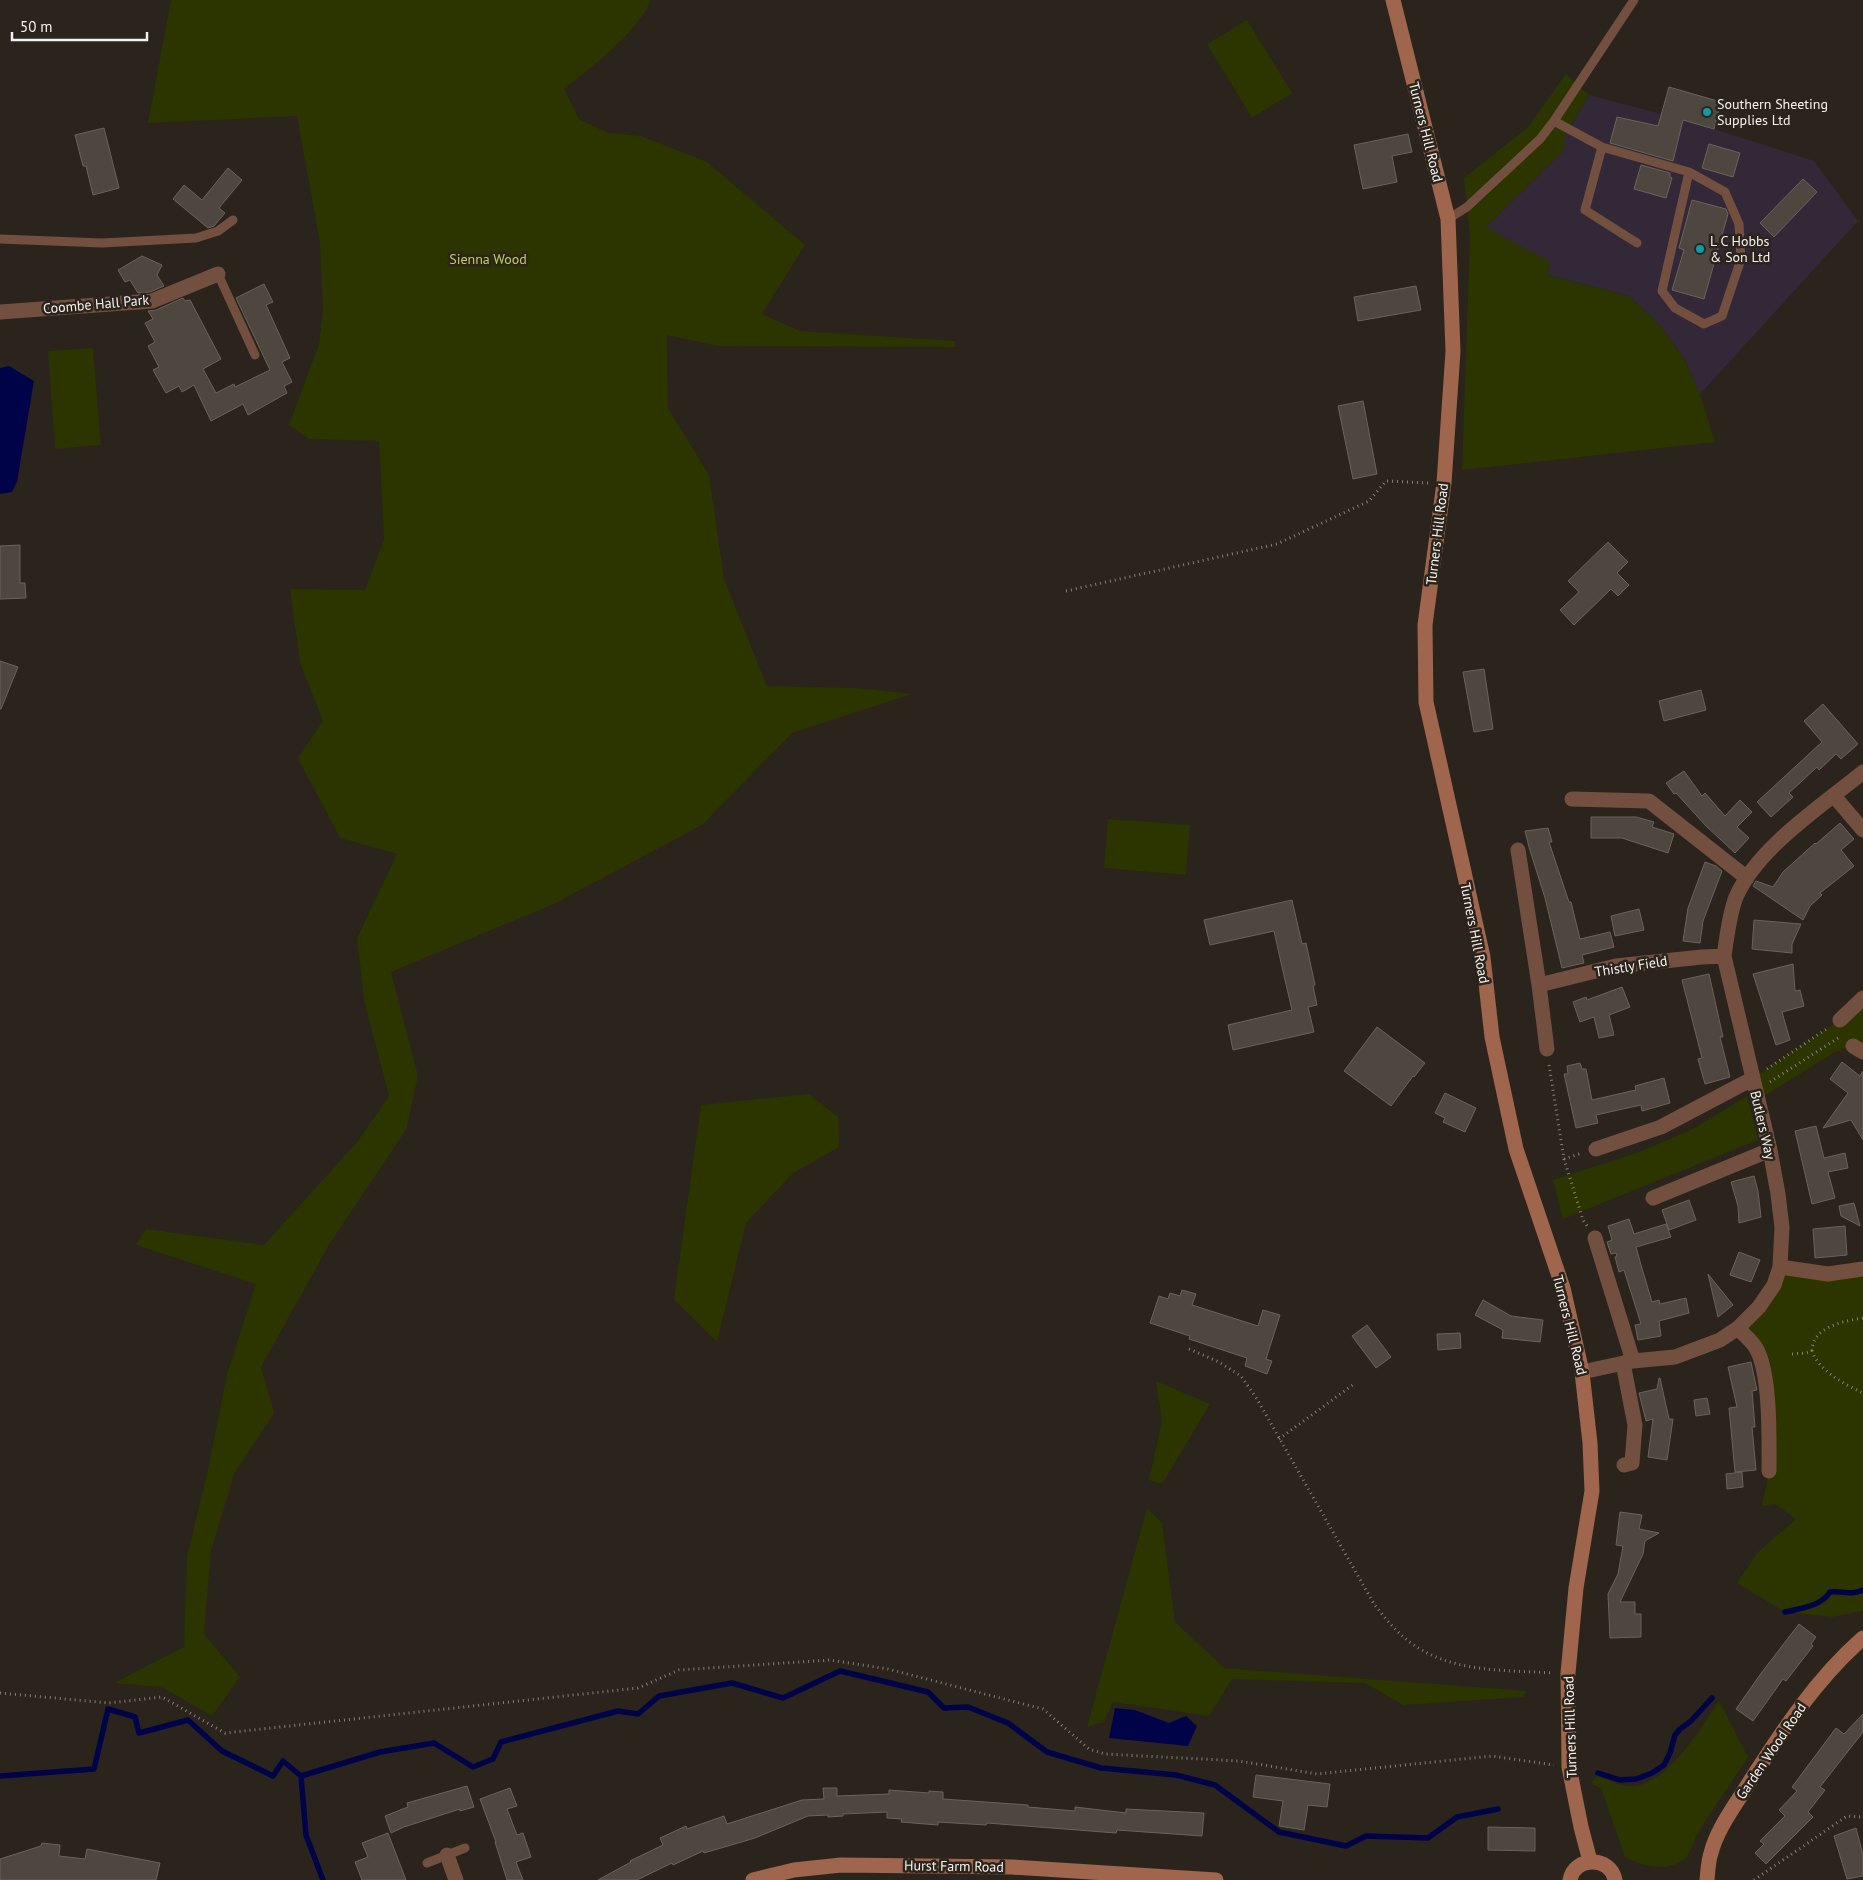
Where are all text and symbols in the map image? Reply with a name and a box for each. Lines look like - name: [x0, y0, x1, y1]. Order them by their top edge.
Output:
- scale bar: [12, 10, 148, 42]
- text: 50 m: [20, 17, 53, 36]
- street label: Turners Hill Road: [1405, 80, 1447, 184]
- place label: Southern Sheeting Supplies Ltd: [1717, 95, 1828, 129]
- marker: Southern Sheeting Supplies Ltd: [1701, 106, 1713, 118]
- place label: L C Hobbs & Son Ltd: [1710, 232, 1770, 266]
- marker: L C Hobbs & Son Ltd: [1694, 243, 1706, 255]
- park label: Sienna Wood: [449, 250, 527, 268]
- street label: Coombe Hall Park: [42, 290, 150, 318]
- street label: Turners Hill Road: [1422, 482, 1452, 586]
- street label: Turners Hill Road: [1456, 881, 1494, 985]
- street label: Thistly Field: [1593, 951, 1669, 981]
- street label: Butlers Way: [1746, 1089, 1780, 1162]
- street label: Turners Hill Road: [1549, 1273, 1591, 1377]
- street label: Turners Hill Road: [1559, 1675, 1581, 1779]
- street label: Garden Wood Road: [1732, 1699, 1810, 1803]
- street label: Hurst Farm Road: [904, 1856, 1004, 1876]

